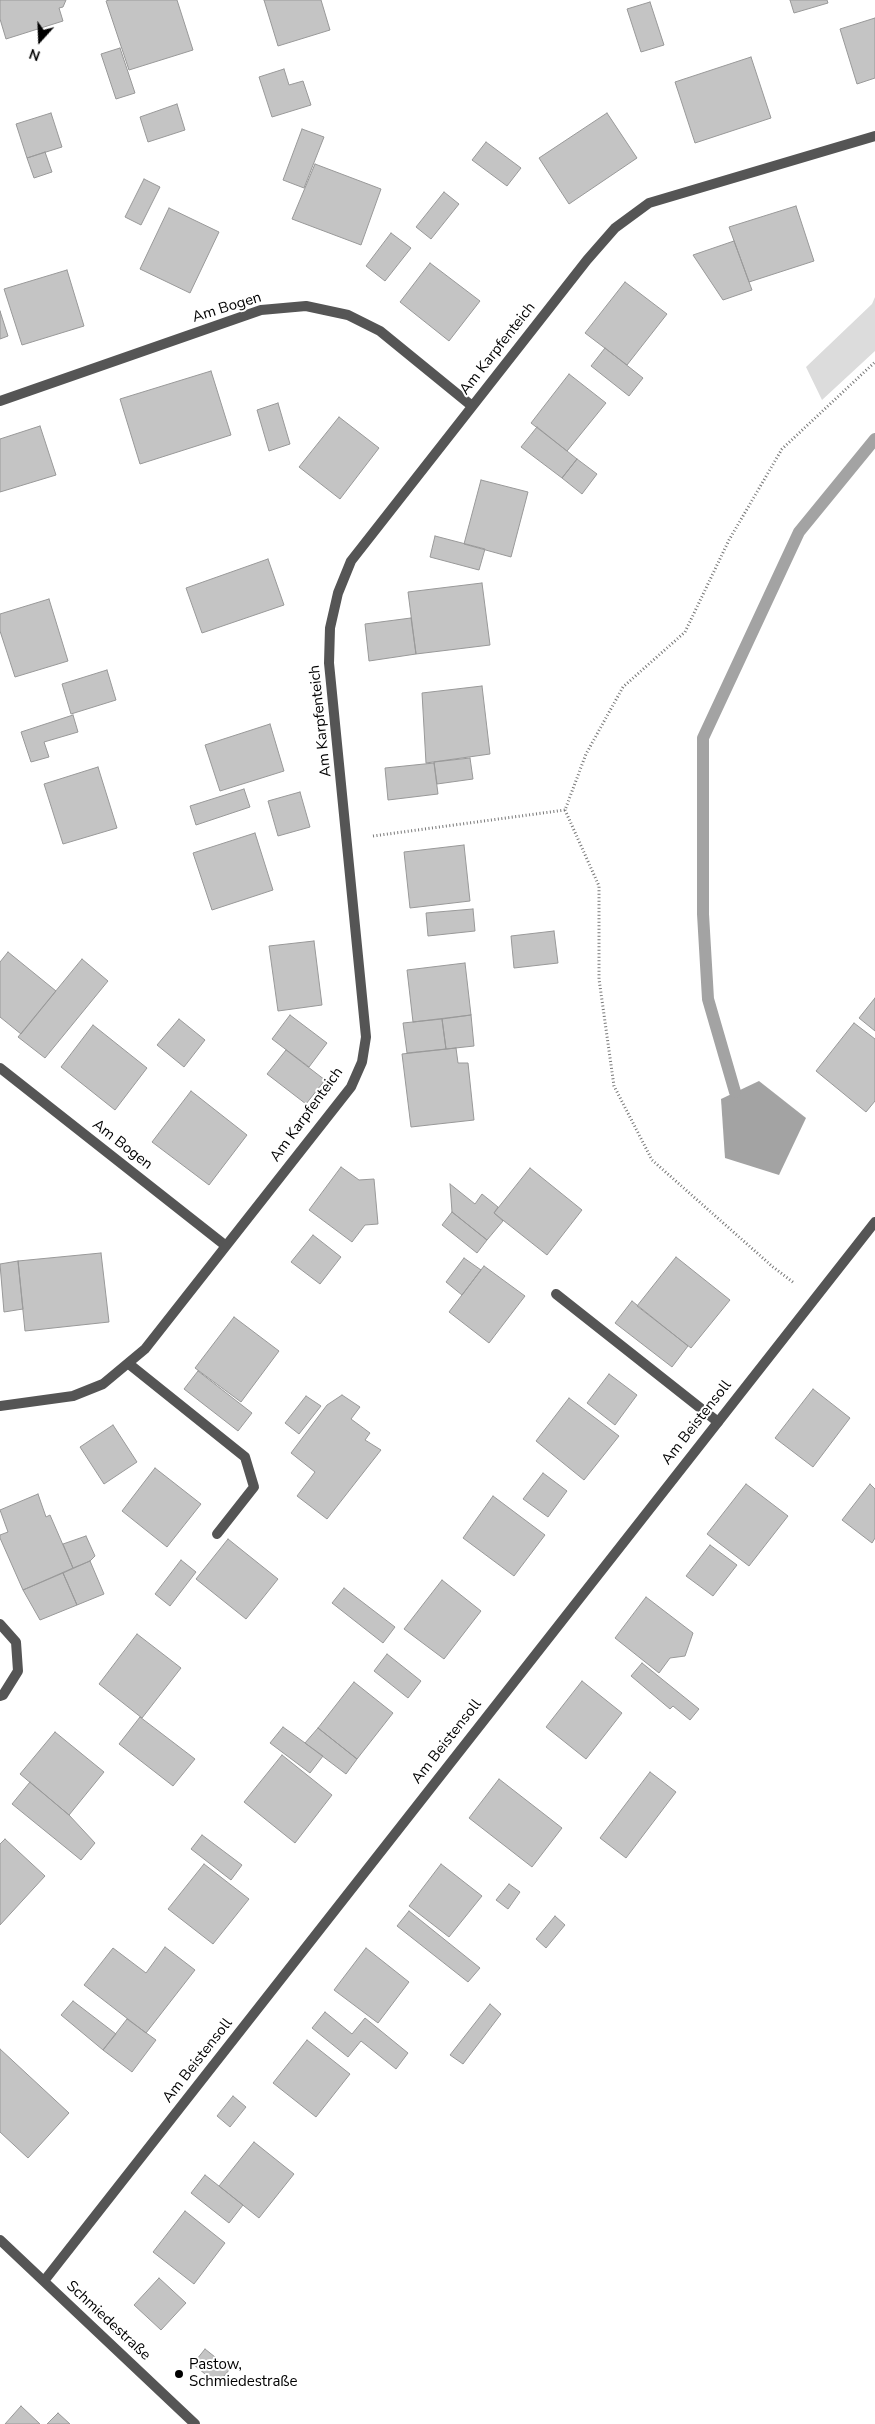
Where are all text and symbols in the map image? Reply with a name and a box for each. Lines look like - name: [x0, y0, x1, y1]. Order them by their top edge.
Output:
- north arrow: [15, 15, 65, 65]
- text: N: [27, 44, 43, 65]
- street label: Am Bogen: [190, 289, 264, 327]
- street label: Am Karpfenteich: [456, 299, 540, 399]
- street label: Am Karpfenteich: [306, 664, 336, 778]
- street label: Am Karpfenteich: [267, 1064, 347, 1166]
- street label: Am Bogen: [88, 1116, 156, 1174]
- street label: Am Beistensoll: [658, 1377, 736, 1469]
- street label: Am Beistensoll: [408, 1696, 486, 1788]
- street label: Am Beistensoll: [159, 2015, 237, 2107]
- street label: Schmiedestraße: [62, 2277, 154, 2365]
- place label: Pastow, Schmiedestraße: [189, 2356, 298, 2391]
- marker: Pastow, Schmiedestraße: [173, 2368, 185, 2380]

